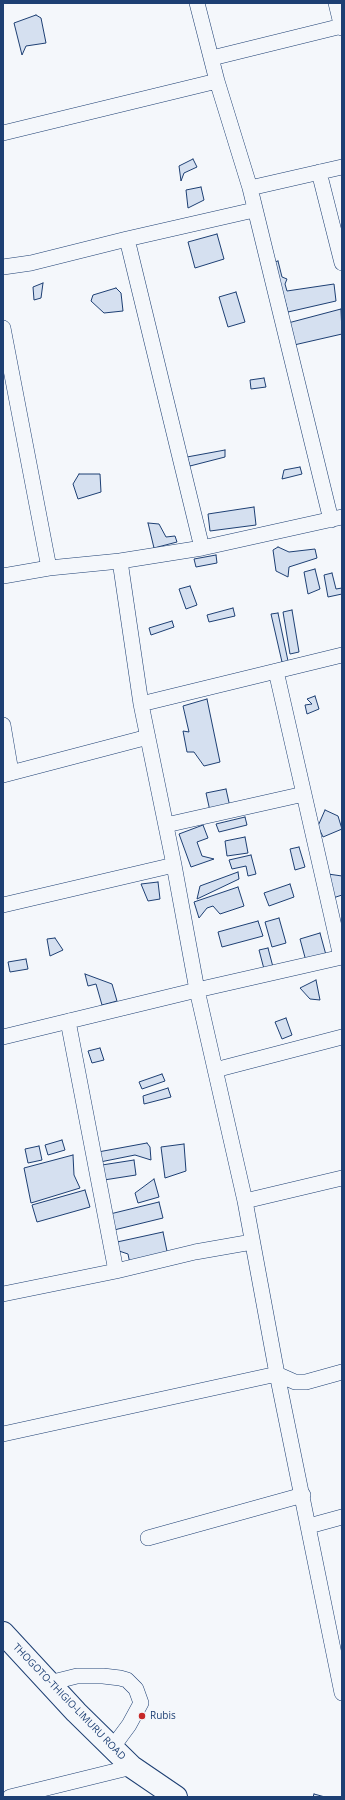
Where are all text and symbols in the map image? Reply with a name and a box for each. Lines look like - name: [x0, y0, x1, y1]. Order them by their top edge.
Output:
- street label: THOGOTO-THIGIO-LIMURU ROAD: [10, 1641, 128, 1763]
- place label: Rubis: [150, 1710, 176, 1722]
- marker: Rubis: [137, 1711, 147, 1721]

